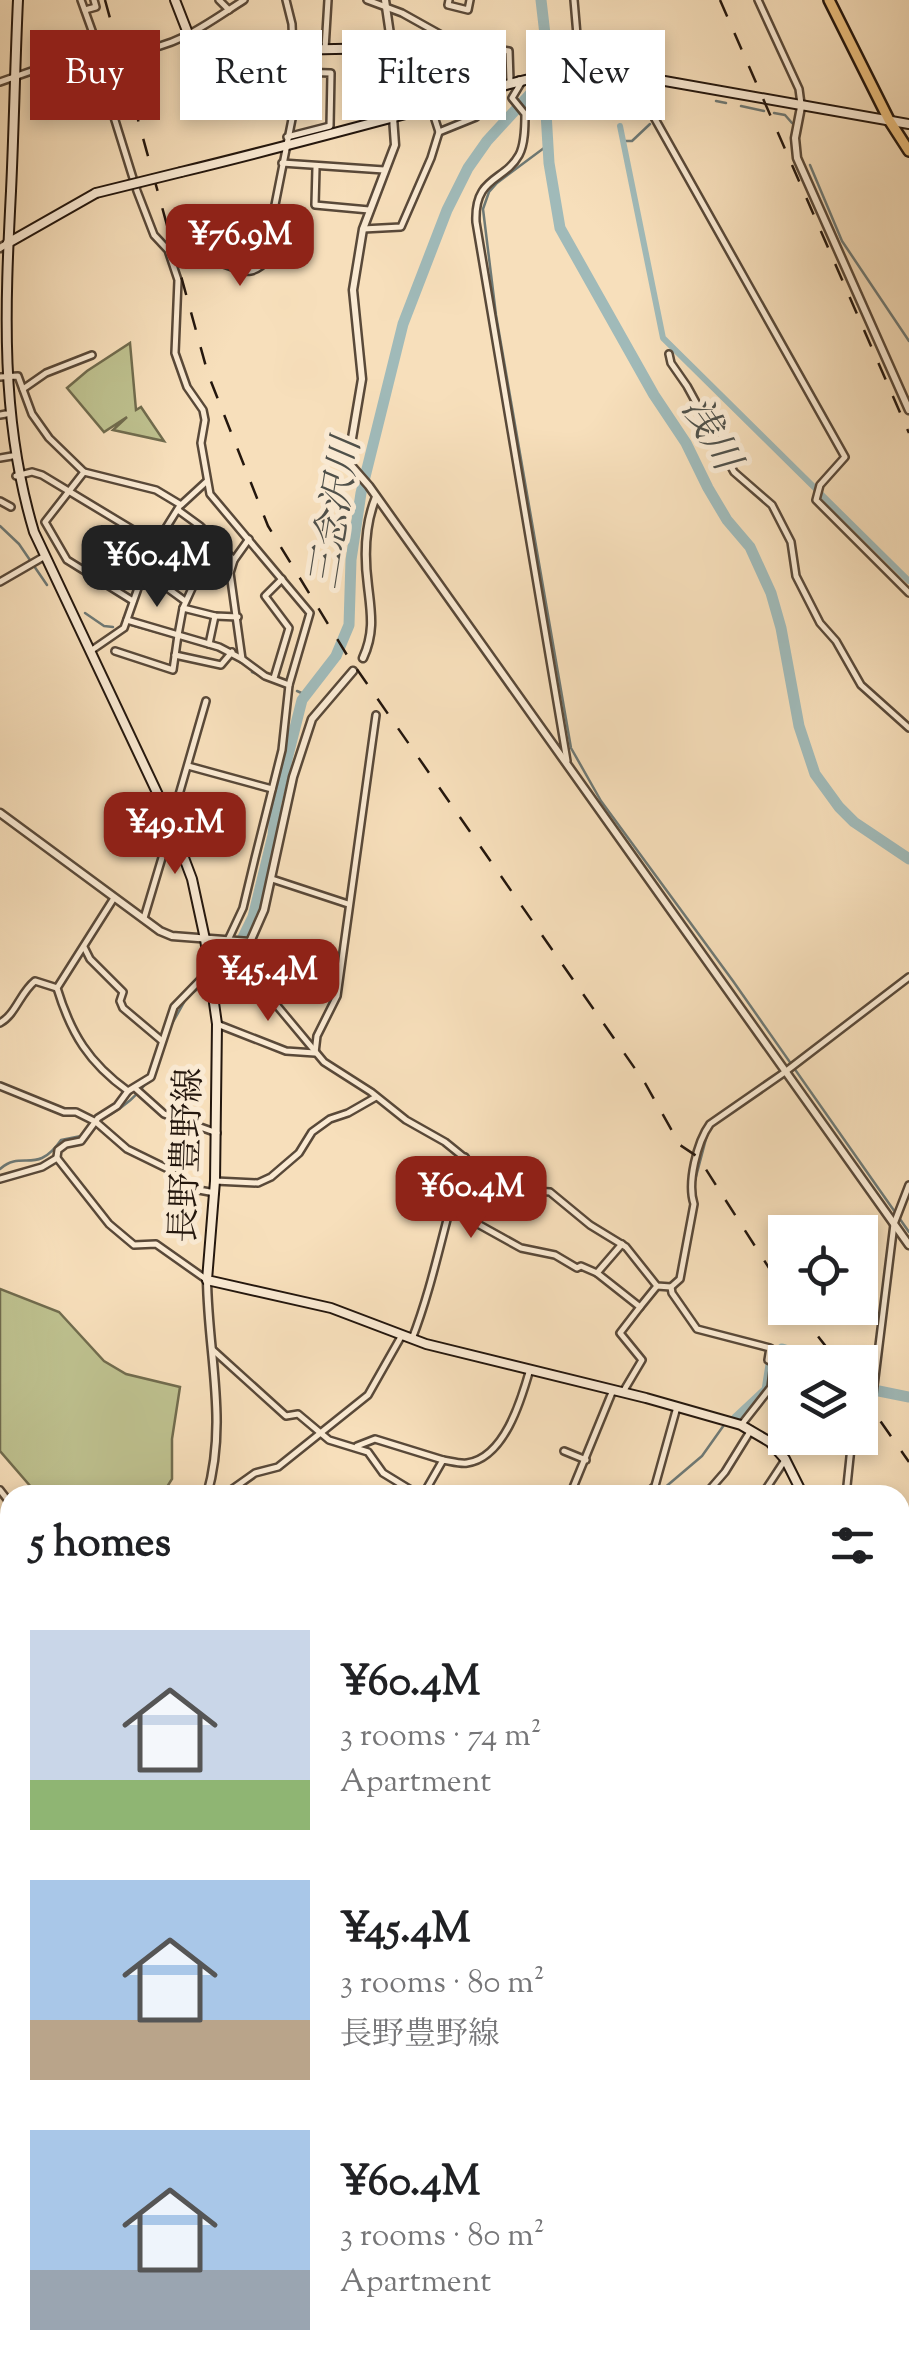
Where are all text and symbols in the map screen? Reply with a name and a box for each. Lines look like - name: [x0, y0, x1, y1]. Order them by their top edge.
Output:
- chip: Buy: [30, 30, 160, 120]
- chip: Rent: [180, 30, 322, 120]
- chip: Filters: [342, 30, 506, 120]
- chip: New: [526, 30, 665, 120]
- pin: ¥76.9M: [159, 204, 321, 289]
- text: ¥76.9M: [188, 213, 292, 259]
- water label: 浅川: [666, 389, 753, 485]
- water label: 三念沢川: [299, 430, 377, 593]
- pin: ¥60.4M: [76, 525, 238, 610]
- text: ¥60.4M: [104, 534, 210, 580]
- pin: ¥49.1M: [94, 792, 256, 877]
- text: ¥49.1M: [126, 801, 224, 847]
- pin: ¥45.4M: [187, 939, 349, 1024]
- text: ¥45.4M: [218, 948, 318, 994]
- street label: 長野豊野線: [160, 1067, 217, 1243]
- pin: ¥60.4M: [390, 1156, 552, 1241]
- text: ¥60.4M: [418, 1165, 524, 1211]
- map controls: [768, 1215, 878, 1455]
- button: locate: [768, 1215, 878, 1325]
- button: layers: [768, 1345, 878, 1455]
- text: 5 homes: [30, 1515, 171, 1575]
- icon: filters: [825, 1518, 880, 1573]
- text: ¥60.4M: [340, 1654, 480, 1714]
- icon: home: [110, 1670, 230, 1790]
- text: 3 rooms · 74 m²: [340, 1714, 542, 1760]
- text: Apartment: [340, 1760, 491, 1806]
- text: ¥45.4M: [340, 1901, 470, 1961]
- icon: home: [110, 1920, 230, 2040]
- text: 3 rooms · 80 m²: [340, 1961, 544, 2007]
- text: 長野豊野線: [340, 2013, 500, 2059]
- text: ¥60.4M: [340, 2154, 480, 2214]
- icon: home: [110, 2170, 230, 2290]
- text: 3 rooms · 80 m²: [340, 2214, 544, 2260]
- text: Apartment: [340, 2260, 491, 2306]

